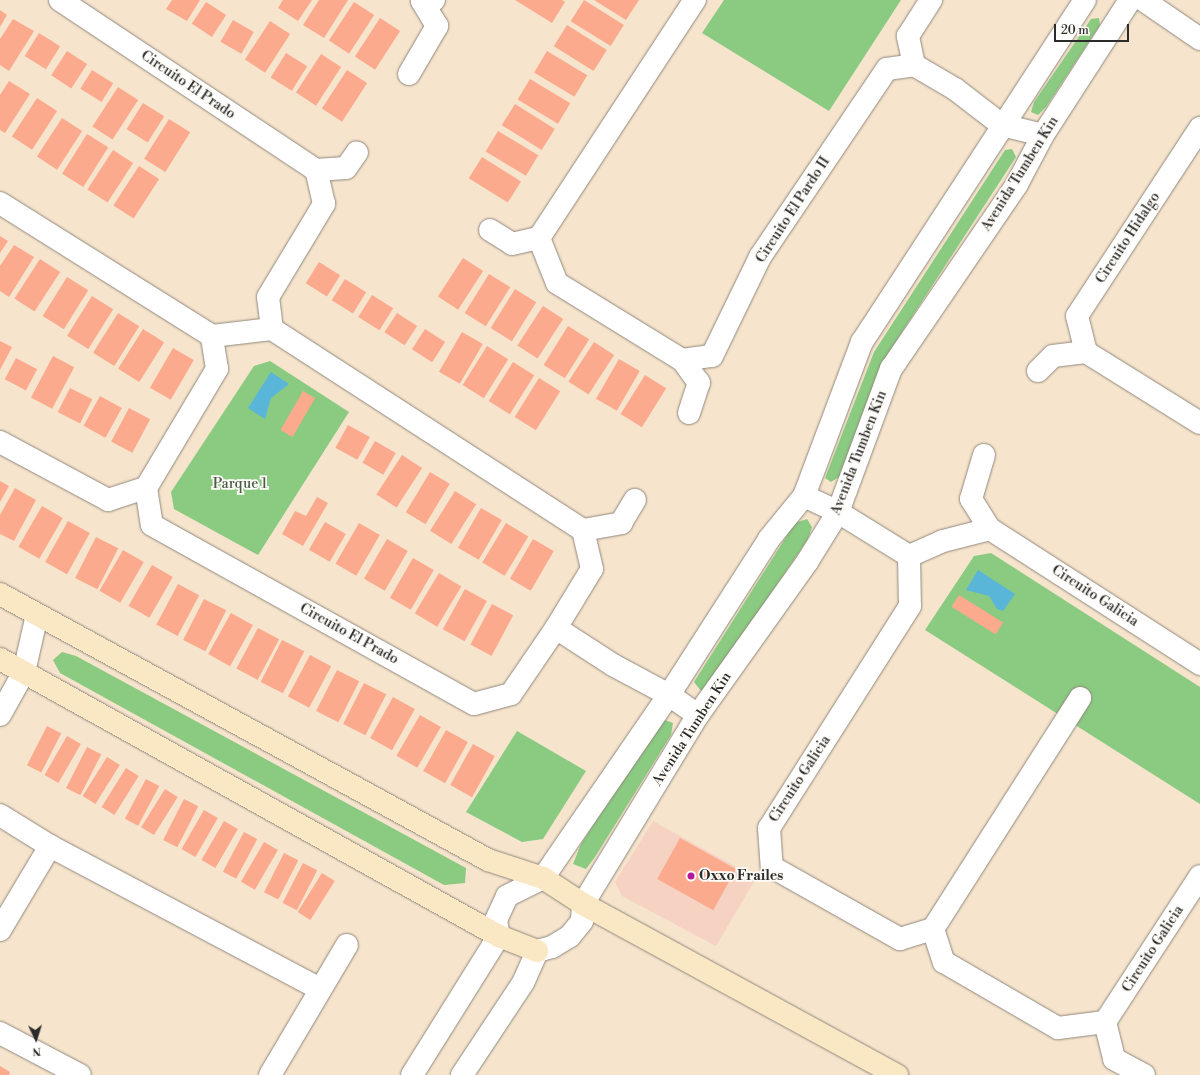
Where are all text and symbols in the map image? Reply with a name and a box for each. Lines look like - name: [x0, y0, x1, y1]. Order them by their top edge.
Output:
- scale bar: [1056, 16, 1131, 42]
- text: 20 m: [1061, 23, 1089, 38]
- street label: Circuito El Prado: [138, 47, 238, 123]
- street label: Avenida Tumben Kin: [978, 114, 1062, 234]
- street label: Circuito El Pardo II: [752, 154, 834, 266]
- street label: Circuito Hidalgo: [1092, 189, 1164, 287]
- street label: Avenida Tumben Kin: [828, 388, 890, 518]
- park label: Parque 1: [213, 476, 267, 492]
- street label: Circuito Galicia: [1048, 562, 1142, 630]
- street label: Circuito El Prado: [297, 600, 401, 668]
- street label: Avenida Tumben Kin: [649, 669, 735, 789]
- street label: Circuito Galicia: [766, 732, 834, 826]
- place label: Oxxo Frailes: [699, 868, 783, 884]
- marker: Oxxo Frailes: [686, 871, 696, 881]
- street label: Circuito Galicia: [1119, 902, 1187, 996]
- north arrow: [16, 1019, 56, 1059]
- text: N: [32, 1044, 42, 1058]

